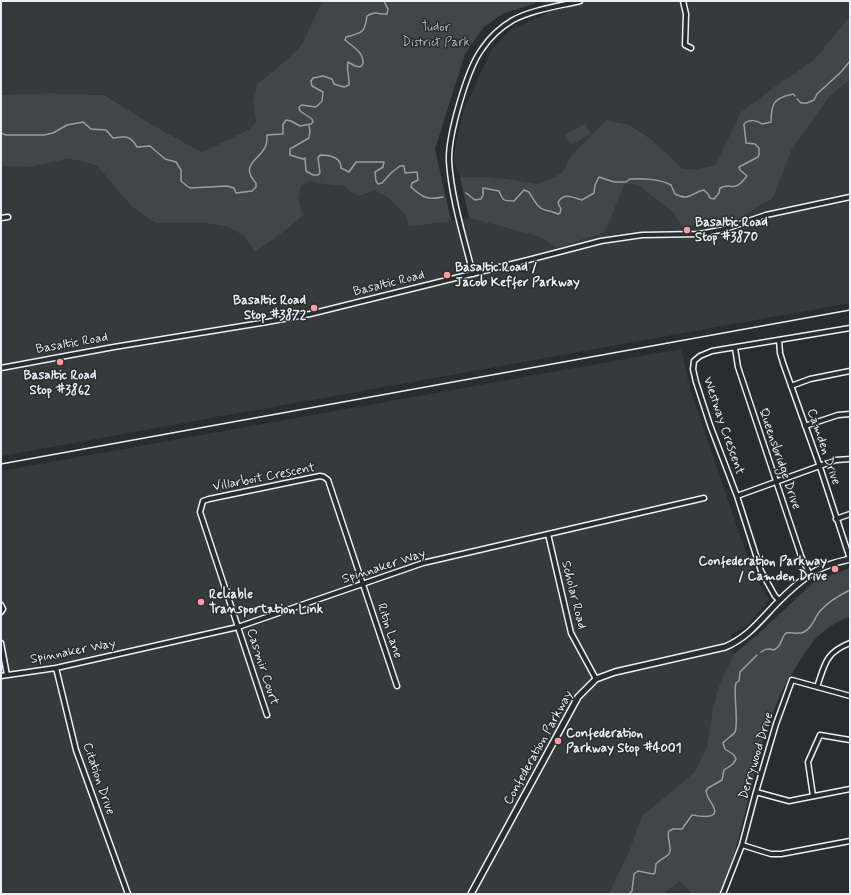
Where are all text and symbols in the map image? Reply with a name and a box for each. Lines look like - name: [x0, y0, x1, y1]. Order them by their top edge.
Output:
- park label: Tudor District Park: [402, 20, 470, 51]
- place label: Basaltic Road Stop #3870: [695, 215, 768, 246]
- marker: Basaltic Road Stop #3870: [682, 225, 692, 235]
- place label: Basaltic Road / Jacob Keffer Parkway: [455, 260, 580, 291]
- street label: Basaltic Road: [352, 268, 426, 300]
- marker: Basaltic Road / Jacob Keffer Parkway: [442, 270, 452, 280]
- place label: Basaltic Road Stop #3872: [233, 293, 306, 324]
- marker: Basaltic Road Stop #3872: [309, 303, 319, 313]
- street label: Basaltic Road: [35, 330, 109, 358]
- marker: Basaltic Road Stop #3862: [55, 357, 65, 367]
- place label: Basaltic Road Stop #3862: [24, 368, 96, 399]
- street label: Westway Crescent: [699, 375, 747, 477]
- street label: Queensbridge Drive: [754, 406, 804, 512]
- street label: Camden Drive: [803, 407, 843, 487]
- street label: Villarboit Crescent: [211, 460, 317, 496]
- street label: Spinnaker Way: [340, 546, 428, 588]
- place label: Confederation Parkway / Camden Drive: [699, 554, 827, 585]
- street label: Scholar Road: [557, 559, 589, 631]
- marker: Confederation Parkway / Camden Drive: [830, 564, 840, 574]
- place label: Reliable Transportation Link: [209, 587, 323, 618]
- marker: Reliable Transportation Link: [196, 597, 206, 607]
- street label: Ritin Lane: [373, 602, 405, 660]
- street label: Casmir Court: [242, 627, 282, 707]
- street label: Spinnaker Way: [29, 636, 117, 668]
- street label: Confederation Parkway: [501, 688, 577, 808]
- street label: Derrywood Drive: [736, 711, 778, 801]
- place label: Confederation Parkway Stop #4001: [566, 726, 681, 757]
- marker: Confederation Parkway Stop #4001: [553, 736, 563, 746]
- street label: Citation Drive: [78, 741, 118, 817]

